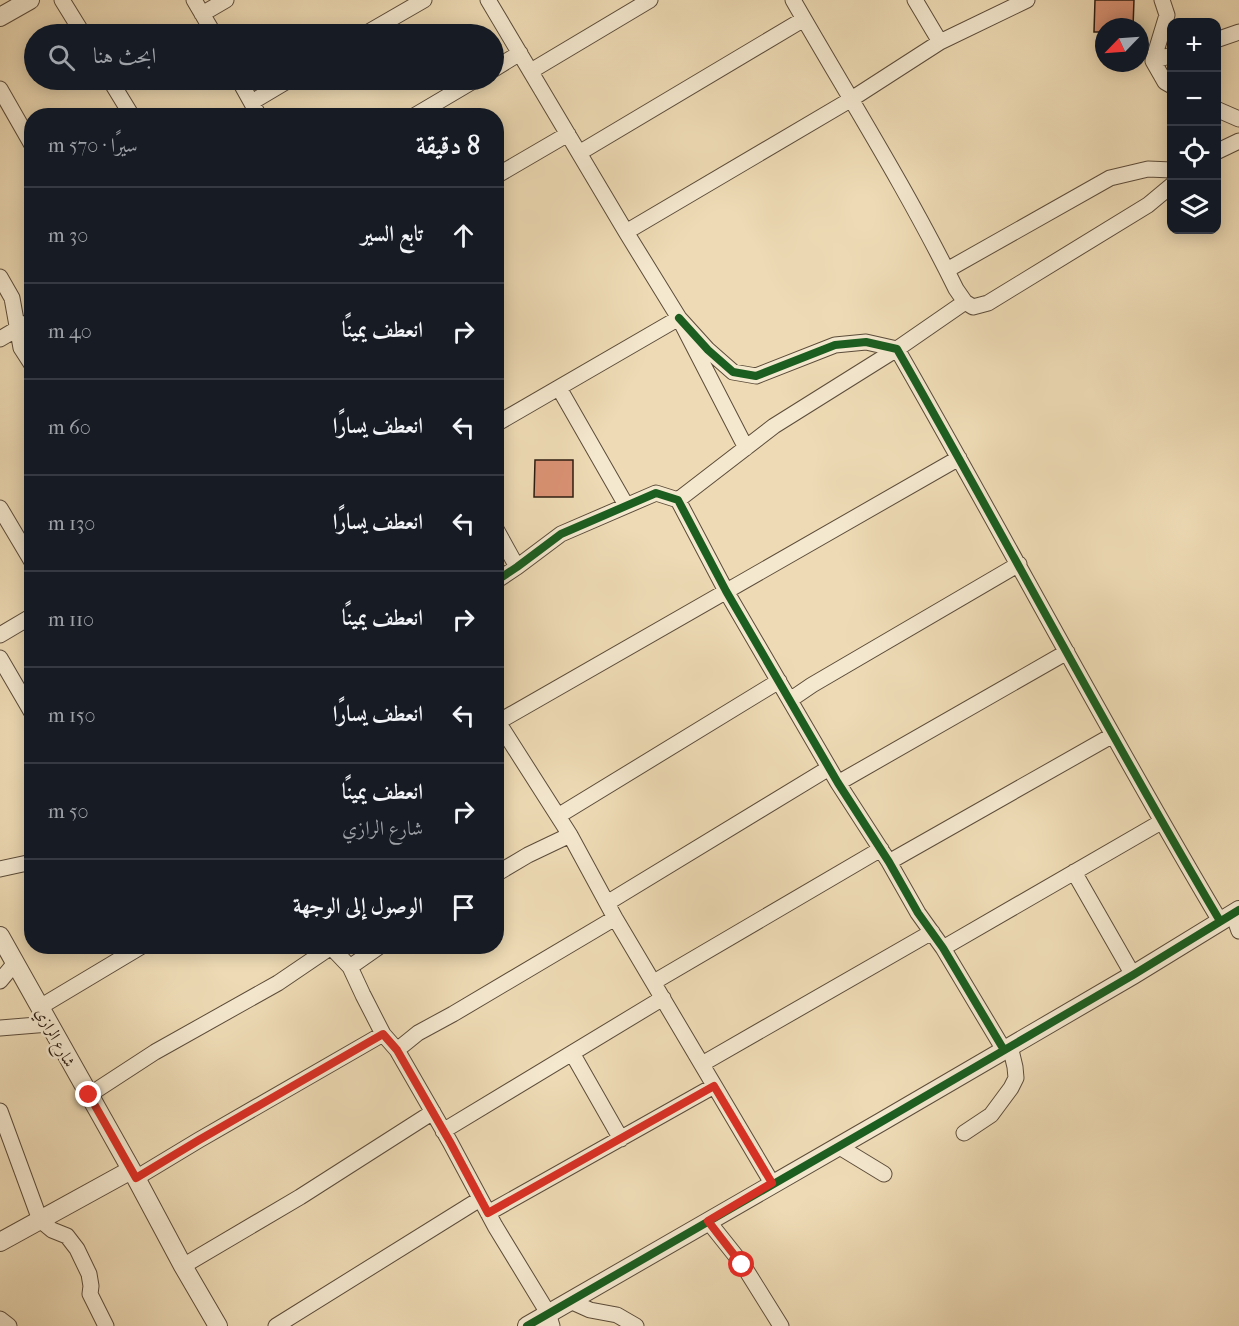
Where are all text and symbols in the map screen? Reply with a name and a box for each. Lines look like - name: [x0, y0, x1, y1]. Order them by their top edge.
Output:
- north arrow: [1095, 18, 1149, 72]
- map controls: [1167, 18, 1221, 234]
- button: +: [1167, 18, 1221, 72]
- search box: [24, 24, 504, 90]
- icon: search: [45, 41, 78, 74]
- text: ابحث هنا: [93, 43, 156, 69]
- button: −: [1167, 72, 1221, 126]
- button: locate: [1167, 126, 1221, 180]
- text: 8 دقيقة: [416, 130, 480, 161]
- text: سيرًا · 570 m: [48, 134, 138, 157]
- button: layers: [1167, 180, 1221, 234]
- icon: ahead: [447, 219, 480, 252]
- text: تابع السير: [361, 221, 423, 247]
- text: 30 m: [48, 224, 88, 247]
- icon: right: [447, 315, 480, 348]
- text: انعطف يمينًا: [342, 317, 423, 343]
- text: 40 m: [48, 320, 92, 343]
- icon: left: [447, 411, 480, 444]
- text: انعطف يسارًا: [333, 413, 423, 439]
- text: 60 m: [48, 416, 91, 439]
- icon: left: [447, 507, 480, 540]
- text: انعطف يسارًا: [333, 509, 423, 535]
- text: 130 m: [48, 512, 95, 535]
- icon: right: [447, 603, 480, 636]
- text: انعطف يمينًا: [342, 605, 423, 631]
- text: 110 m: [48, 608, 94, 631]
- icon: left: [447, 699, 480, 732]
- text: انعطف يسارًا: [333, 701, 423, 727]
- text: 150 m: [48, 704, 96, 727]
- text: انعطف يمينًا: [342, 779, 423, 805]
- icon: right: [447, 795, 480, 828]
- text: 50 m: [48, 800, 89, 823]
- text: شارع الرازي: [342, 817, 423, 840]
- icon: arrive: [447, 891, 480, 924]
- text: الوصول إلى الوجهة: [293, 893, 423, 919]
- street label: شارع الرازي: [28, 1004, 80, 1072]
- route end: [75, 1081, 101, 1107]
- route start: [728, 1251, 754, 1277]

